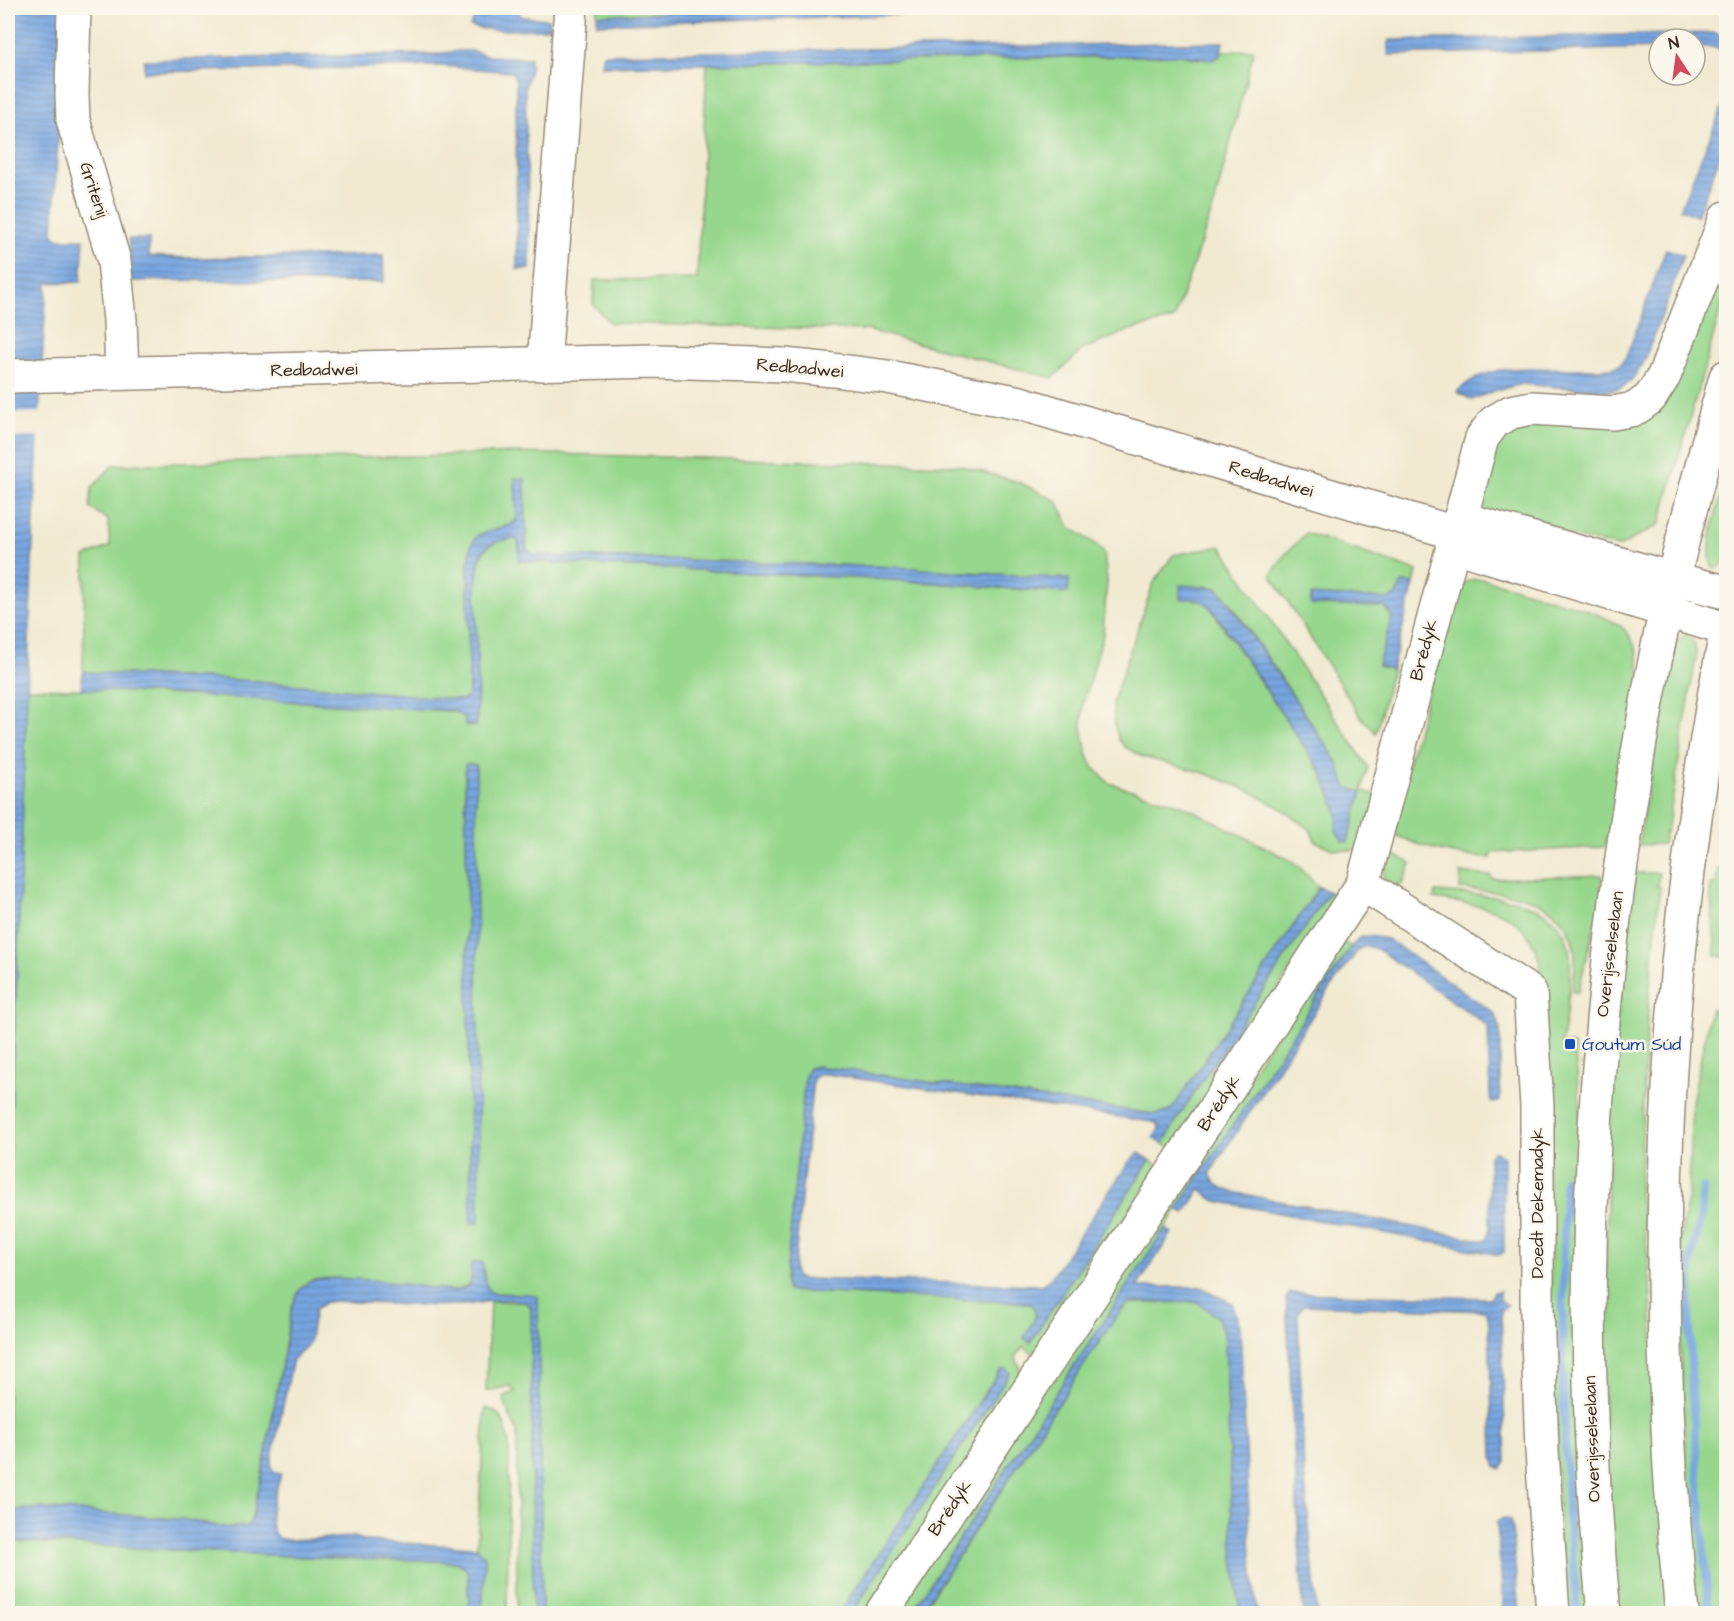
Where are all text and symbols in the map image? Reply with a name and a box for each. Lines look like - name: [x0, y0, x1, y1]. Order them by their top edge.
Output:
- north arrow: [1647, 27, 1707, 87]
- text: N: [1666, 32, 1681, 55]
- street label: Gritenij: [73, 159, 115, 222]
- street label: Redbadwei: [755, 352, 845, 384]
- street label: Redbadwei: [270, 357, 358, 383]
- street label: Redbadwei: [1226, 454, 1317, 504]
- street label: Brédyk: [1404, 617, 1445, 684]
- street label: Overijsselselaan: [1590, 890, 1630, 1018]
- place label: Goutum Súd: [1582, 1032, 1681, 1057]
- marker: Goutum Súd: [1563, 1037, 1577, 1051]
- street label: Brédyk: [1191, 1070, 1247, 1137]
- street label: Doedt Dekemadyk: [1525, 1128, 1551, 1278]
- street label: Overijsselselaan: [1577, 1375, 1607, 1503]
- street label: Brédyk: [922, 1475, 979, 1542]

